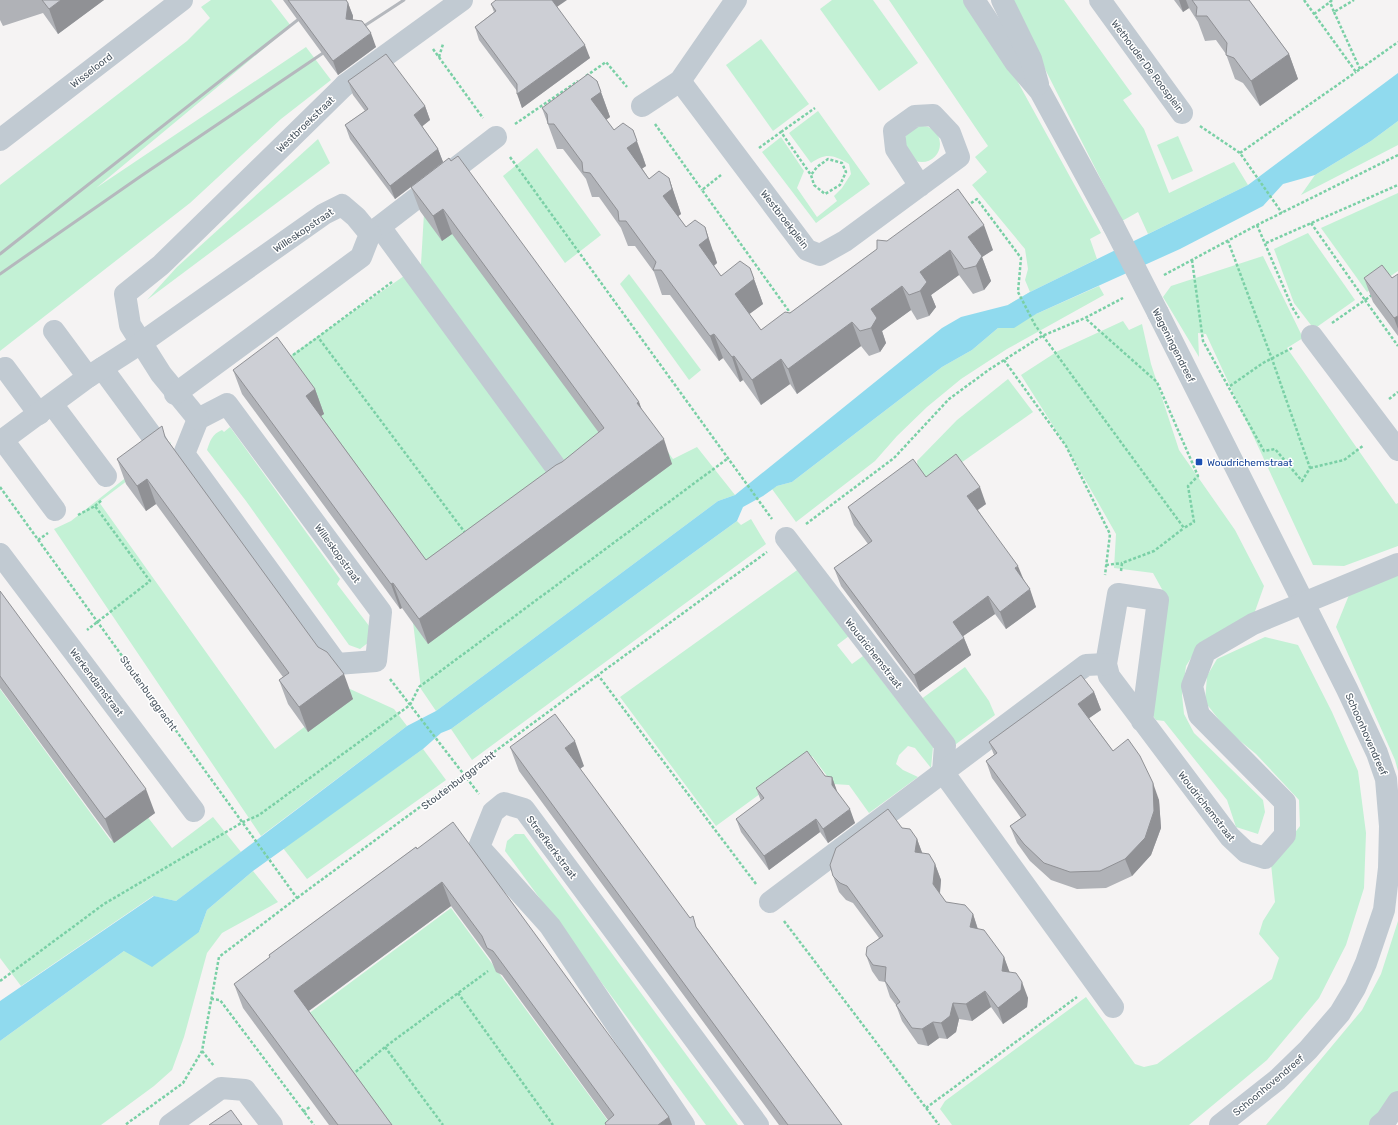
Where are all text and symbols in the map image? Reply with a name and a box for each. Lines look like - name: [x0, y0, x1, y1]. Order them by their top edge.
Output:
- street label: Wethouder De Roosplein: [1108, 18, 1186, 115]
- street label: Wisseloord: [68, 51, 115, 91]
- street label: Westbroekstraat: [274, 94, 337, 155]
- street label: Westbroekplein: [758, 188, 811, 251]
- street label: Willeskopstraat: [271, 206, 336, 255]
- street label: Wageningendreef: [1149, 306, 1197, 385]
- marker: Woudrichemstraat: [1194, 457, 1204, 467]
- place label: Woudrichemstraat: [1207, 457, 1293, 469]
- street label: Willeskopstraat: [312, 522, 363, 586]
- street label: Woudrichemstraat: [842, 616, 904, 691]
- street label: Werkendamstraat: [67, 646, 126, 719]
- street label: Stoutenburggracht: [117, 654, 179, 733]
- street label: Schoonhovendreef: [1343, 691, 1390, 777]
- street label: Stoutenburggracht: [419, 749, 498, 813]
- street label: Woudrichemstraat: [1175, 769, 1237, 844]
- street label: Streefkerkstraat: [524, 814, 579, 882]
- street label: Schoonhovendreef: [1231, 1053, 1307, 1119]

